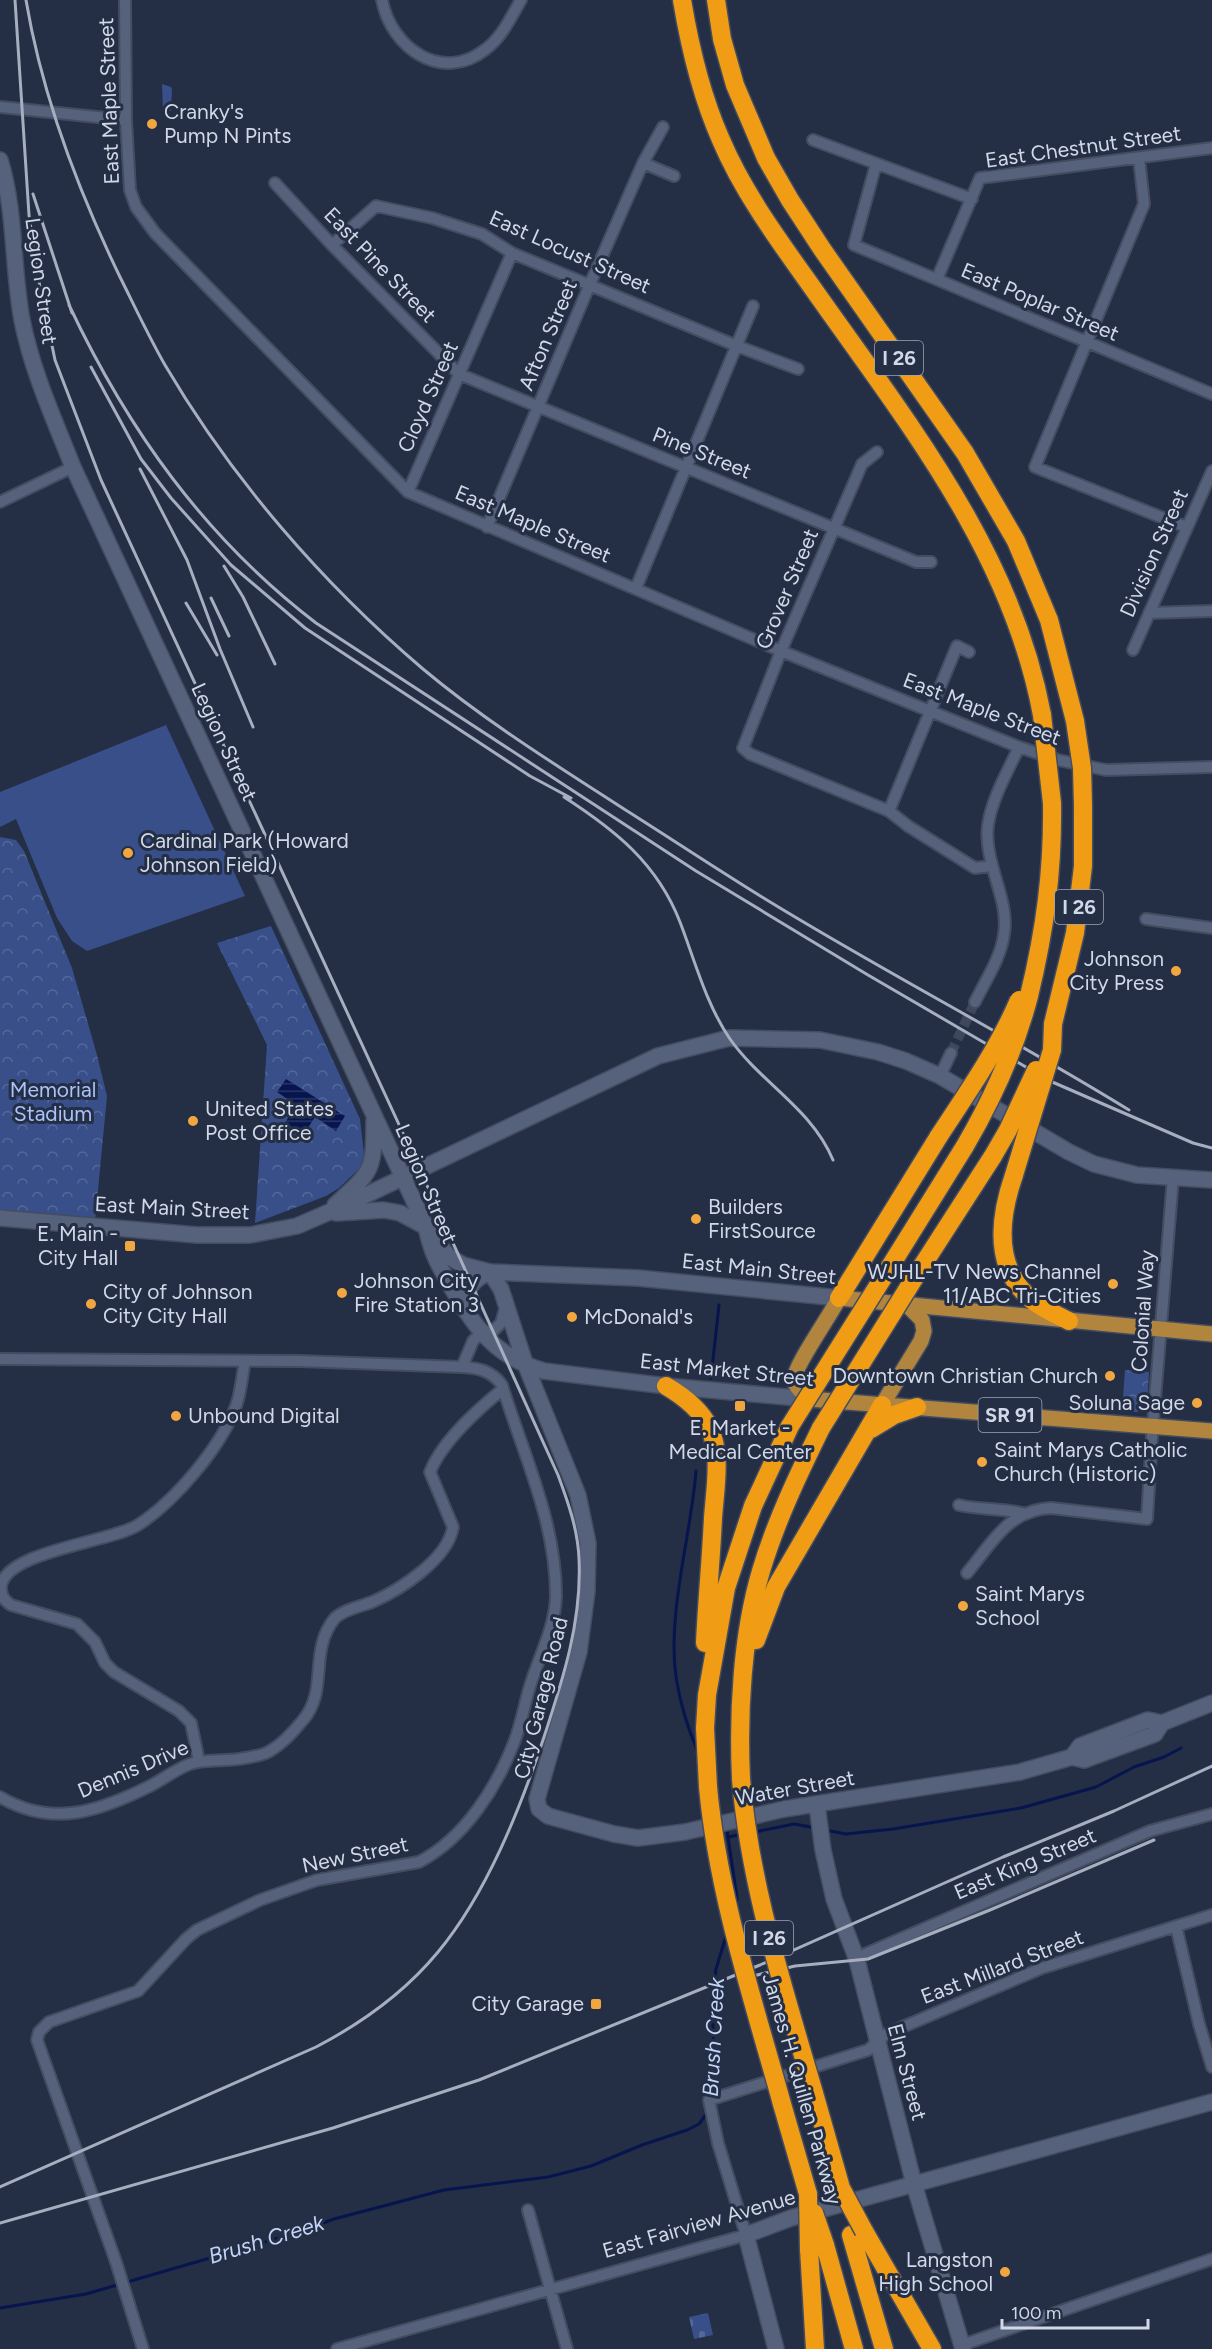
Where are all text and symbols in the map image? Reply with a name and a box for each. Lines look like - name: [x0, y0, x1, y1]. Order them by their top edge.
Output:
- street label: East Maple Street: [93, 17, 124, 185]
- place label: Cranky's Pump N Pints: [164, 99, 291, 148]
- marker: Cranky's Pump N Pints: [145, 117, 159, 131]
- street label: East Chestnut Street: [983, 120, 1182, 173]
- street label: East Pine Street: [319, 202, 442, 327]
- street label: East Locust Street: [486, 205, 655, 298]
- street label: Legion Street: [20, 216, 63, 346]
- street label: East Poplar Street: [958, 257, 1123, 346]
- street label: Afton Street: [513, 276, 582, 394]
- street label: Cloyd Street: [392, 337, 463, 456]
- road number: I 26: [875, 341, 923, 375]
- street label: Pine Street: [649, 421, 755, 484]
- street label: East Maple Street: [451, 479, 615, 568]
- street label: Division Street: [1114, 485, 1193, 621]
- street label: Grover Street: [750, 525, 823, 653]
- street label: East Maple Street: [900, 667, 1065, 750]
- street label: Legion Street: [186, 679, 263, 805]
- place label: Cardinal Park (Howard Johnson Field): [140, 828, 349, 877]
- marker: Cardinal Park (Howard Johnson Field): [121, 846, 135, 860]
- road number: I 26: [1055, 890, 1103, 924]
- place label: Johnson City Press: [1070, 946, 1164, 995]
- marker: Johnson City Press: [1169, 964, 1183, 978]
- park label: Memorial Stadium: [10, 1077, 96, 1126]
- place label: United States Post Office: [205, 1096, 334, 1145]
- marker: United States Post Office: [186, 1114, 200, 1128]
- street label: Legion Street: [390, 1120, 463, 1247]
- street label: East Main Street: [94, 1191, 250, 1224]
- place label: Builders FirstSource: [708, 1194, 816, 1243]
- marker: Builders FirstSource: [689, 1212, 703, 1226]
- place label: E. Main - City Hall: [37, 1221, 118, 1270]
- marker: E. Main - City Hall: [123, 1239, 137, 1253]
- street label: East Main Street: [681, 1248, 838, 1289]
- street label: Colonial Way: [1126, 1249, 1159, 1373]
- place label: WJHL-TV News Channel 11/ABC Tri-Cities: [867, 1259, 1101, 1308]
- place label: Johnson City Fire Station 3: [354, 1268, 479, 1317]
- marker: WJHL-TV News Channel 11/ABC Tri-Cities: [1106, 1277, 1120, 1291]
- place label: City of Johnson City City Hall: [103, 1279, 252, 1328]
- marker: Johnson City Fire Station 3: [335, 1286, 349, 1300]
- marker: City of Johnson City City Hall: [84, 1297, 98, 1311]
- place label: McDonald's: [584, 1304, 693, 1329]
- marker: McDonald's: [565, 1310, 579, 1324]
- street label: East Market Street: [639, 1348, 815, 1391]
- place label: Downtown Christian Church: [833, 1363, 1098, 1388]
- marker: Downtown Christian Church: [1103, 1369, 1117, 1383]
- place label: Soluna Sage: [1069, 1390, 1185, 1415]
- marker: Soluna Sage: [1190, 1396, 1204, 1410]
- road number: SR 91: [978, 1398, 1042, 1432]
- marker: E. Market - Medical Center: [733, 1399, 747, 1413]
- place label: Unbound Digital: [188, 1403, 340, 1428]
- marker: Unbound Digital: [169, 1409, 183, 1423]
- place label: E. Market - Medical Center: [668, 1415, 812, 1464]
- place label: Saint Marys Catholic Church (Historic): [994, 1437, 1187, 1486]
- marker: Saint Marys Catholic Church (Historic): [975, 1455, 989, 1469]
- place label: Saint Marys School: [975, 1581, 1085, 1630]
- marker: Saint Marys School: [956, 1599, 970, 1613]
- street label: City Garage Road: [508, 1614, 573, 1781]
- street label: Dennis Drive: [74, 1734, 192, 1803]
- street label: Water Street: [733, 1765, 856, 1810]
- street label: East King Street: [950, 1822, 1100, 1905]
- street label: New Street: [300, 1831, 410, 1878]
- road number: I 26: [745, 1921, 793, 1955]
- street label: East Millard Street: [917, 1924, 1087, 2009]
- street label: James H. Quillen Parkway: [757, 1970, 848, 2207]
- water label: Brush Creek: [697, 1975, 730, 2097]
- place label: City Garage: [472, 1991, 584, 2016]
- marker: City Garage: [589, 1997, 603, 2011]
- street label: Elm Street: [883, 2021, 932, 2123]
- street label: East Fairview Avenue: [599, 2184, 798, 2263]
- water label: Brush Creek: [205, 2209, 328, 2270]
- place label: Langston High School: [878, 2247, 993, 2296]
- marker: Langston High School: [998, 2265, 1012, 2279]
- scale bar: [1002, 2292, 1148, 2330]
- text: 100 m: [1011, 2302, 1061, 2324]

